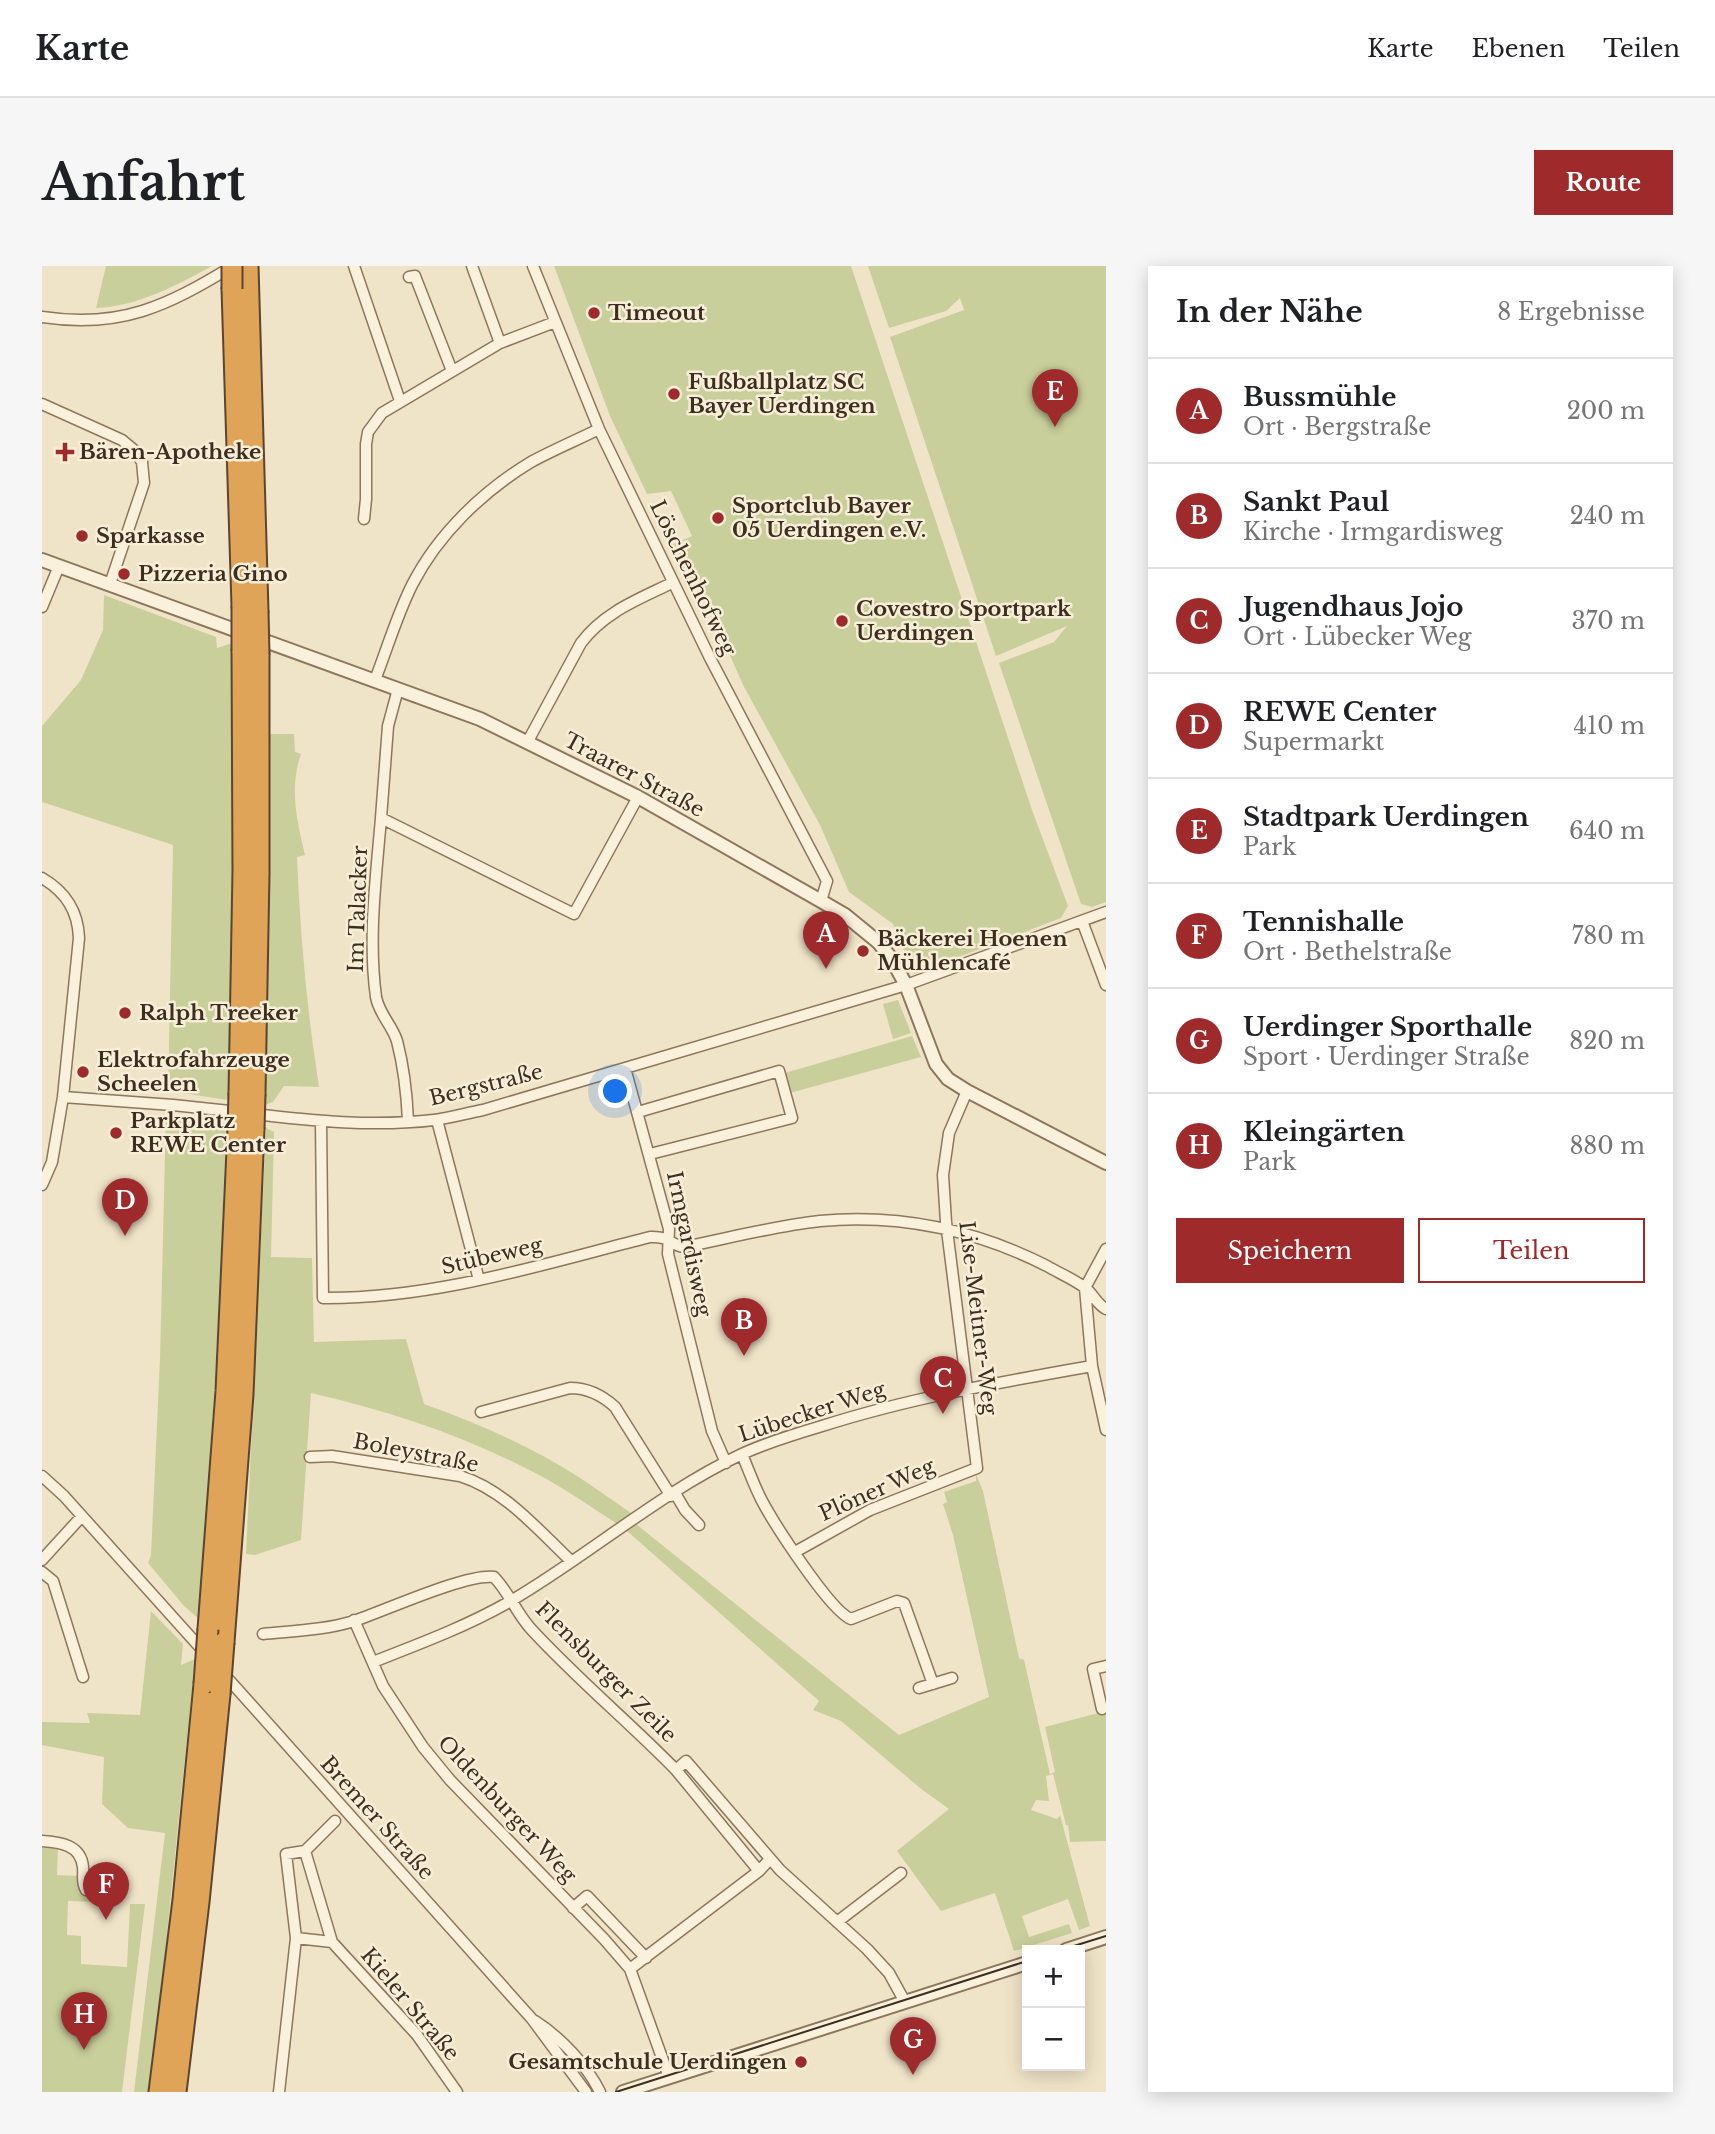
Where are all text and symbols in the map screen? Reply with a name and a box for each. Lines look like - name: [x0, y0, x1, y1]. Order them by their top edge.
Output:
- text: Karte: [35, 28, 129, 69]
- text: Karte: [1367, 34, 1434, 63]
- text: Ebenen: [1472, 34, 1565, 63]
- text: Teilen: [1603, 34, 1680, 63]
- button: Route: [1534, 150, 1673, 215]
- text: Anfahrt: [42, 152, 245, 213]
- text: In der Nähe: [1176, 293, 1363, 330]
- text: 8 Ergebnisse: [1497, 298, 1645, 326]
- place label: Timeout: [608, 300, 705, 326]
- marker: Timeout: [586, 305, 602, 321]
- place label: Fußballplatz SC Bayer Uerdingen: [688, 369, 876, 419]
- pin: E: [1032, 369, 1078, 427]
- text: Bussmühle: [1243, 381, 1396, 413]
- marker: Fußballplatz SC Bayer Uerdingen: [666, 386, 682, 402]
- text: A: [1190, 397, 1208, 425]
- text: 200 m: [1567, 397, 1645, 425]
- text: Ort · Bergstraße: [1243, 413, 1432, 441]
- place label: Bären-Apotheke: [79, 439, 261, 465]
- marker: Bären-Apotheke: [57, 444, 73, 460]
- text: Sankt Paul: [1243, 486, 1389, 518]
- place label: Sportclub Bayer 05 Uerdingen e.V.: [732, 493, 926, 543]
- street label: Löschenhofweg: [644, 496, 742, 660]
- text: B: [1190, 502, 1208, 530]
- text: 240 m: [1570, 502, 1645, 530]
- marker: Sportclub Bayer 05 Uerdingen e.V.: [710, 510, 726, 526]
- text: Kirche · Irmgardisweg: [1243, 518, 1503, 546]
- place label: Sparkasse: [96, 523, 205, 549]
- marker: Sparkasse: [74, 528, 90, 544]
- place label: Pizzeria Gino: [138, 561, 288, 587]
- marker: Pizzeria Gino: [116, 566, 132, 582]
- text: Jugendhaus Jojo: [1243, 591, 1463, 623]
- place label: Covestro Sportpark Uerdingen: [856, 596, 1072, 646]
- text: C: [1190, 607, 1208, 635]
- text: 370 m: [1572, 607, 1645, 635]
- marker: Covestro Sportpark Uerdingen: [834, 613, 850, 629]
- text: Ort · Lübecker Weg: [1243, 623, 1472, 651]
- text: REWE Center: [1243, 696, 1436, 728]
- text: D: [1188, 712, 1210, 740]
- text: 410 m: [1574, 712, 1645, 740]
- street label: Traarer Straße: [559, 727, 709, 823]
- text: Supermarkt: [1243, 728, 1384, 756]
- text: Stadtpark Uerdingen: [1243, 801, 1529, 833]
- text: E: [1190, 817, 1208, 845]
- text: 640 m: [1569, 817, 1645, 845]
- text: Park: [1243, 833, 1296, 861]
- street label: Im Talacker: [343, 845, 373, 973]
- text: Tennishalle: [1243, 906, 1404, 938]
- pin: A: [803, 911, 849, 969]
- text: F: [1191, 922, 1207, 950]
- text: 780 m: [1572, 922, 1645, 950]
- place label: Bäckerei Hoenen Mühlencafé: [877, 926, 1067, 976]
- text: Ort · Bethelstraße: [1243, 938, 1452, 966]
- marker: Bäckerei Hoenen Mühlencafé: [855, 943, 871, 959]
- place label: Ralph Treeker: [139, 1000, 299, 1026]
- marker: Ralph Treeker: [117, 1005, 133, 1021]
- text: Uerdinger Sporthalle: [1243, 1011, 1532, 1043]
- text: G: [1189, 1027, 1209, 1055]
- text: 820 m: [1569, 1027, 1645, 1055]
- text: Sport · Uerdinger Straße: [1243, 1043, 1530, 1071]
- place label: Elektrofahrzeuge Scheelen: [97, 1047, 290, 1097]
- street label: Bergstraße: [426, 1058, 546, 1112]
- marker: Elektrofahrzeuge Scheelen: [75, 1064, 91, 1080]
- your location: [598, 1074, 632, 1108]
- place label: Parkplatz REWE Center: [130, 1108, 287, 1158]
- text: Kleingärten: [1243, 1116, 1405, 1148]
- marker: Parkplatz REWE Center: [108, 1125, 124, 1141]
- text: H: [1188, 1132, 1210, 1160]
- text: 880 m: [1569, 1132, 1645, 1160]
- text: Park: [1243, 1148, 1296, 1176]
- street label: Irmgardisweg: [661, 1169, 717, 1320]
- pin: D: [102, 1178, 148, 1236]
- button: Speichern: [1176, 1218, 1404, 1283]
- button: Teilen: [1418, 1218, 1645, 1283]
- street label: Lise-Meitner-Weg: [953, 1219, 1003, 1417]
- street label: Stübeweg: [439, 1232, 546, 1280]
- pin: B: [721, 1298, 767, 1356]
- pin: C: [920, 1356, 966, 1414]
- street label: Lübecker Weg: [735, 1376, 889, 1448]
- street label: Boleystraße: [351, 1428, 481, 1478]
- street label: Plöner Weg: [815, 1453, 939, 1527]
- street label: Flensburger Zeile: [530, 1596, 682, 1748]
- street label: Oldenburger Weg: [432, 1730, 582, 1888]
- street label: Bremer Straße: [315, 1751, 439, 1885]
- pin: F: [83, 1862, 129, 1920]
- street label: Kieler Straße: [355, 1942, 465, 2066]
- map controls: [1022, 1945, 1085, 2071]
- button: +: [1022, 1945, 1085, 2008]
- pin: H: [61, 1992, 107, 2050]
- button: −: [1022, 2008, 1085, 2071]
- pin: G: [890, 2017, 936, 2075]
- place label: Gesamtschule Uerdingen: [508, 2049, 787, 2075]
- marker: Gesamtschule Uerdingen: [793, 2054, 809, 2070]

